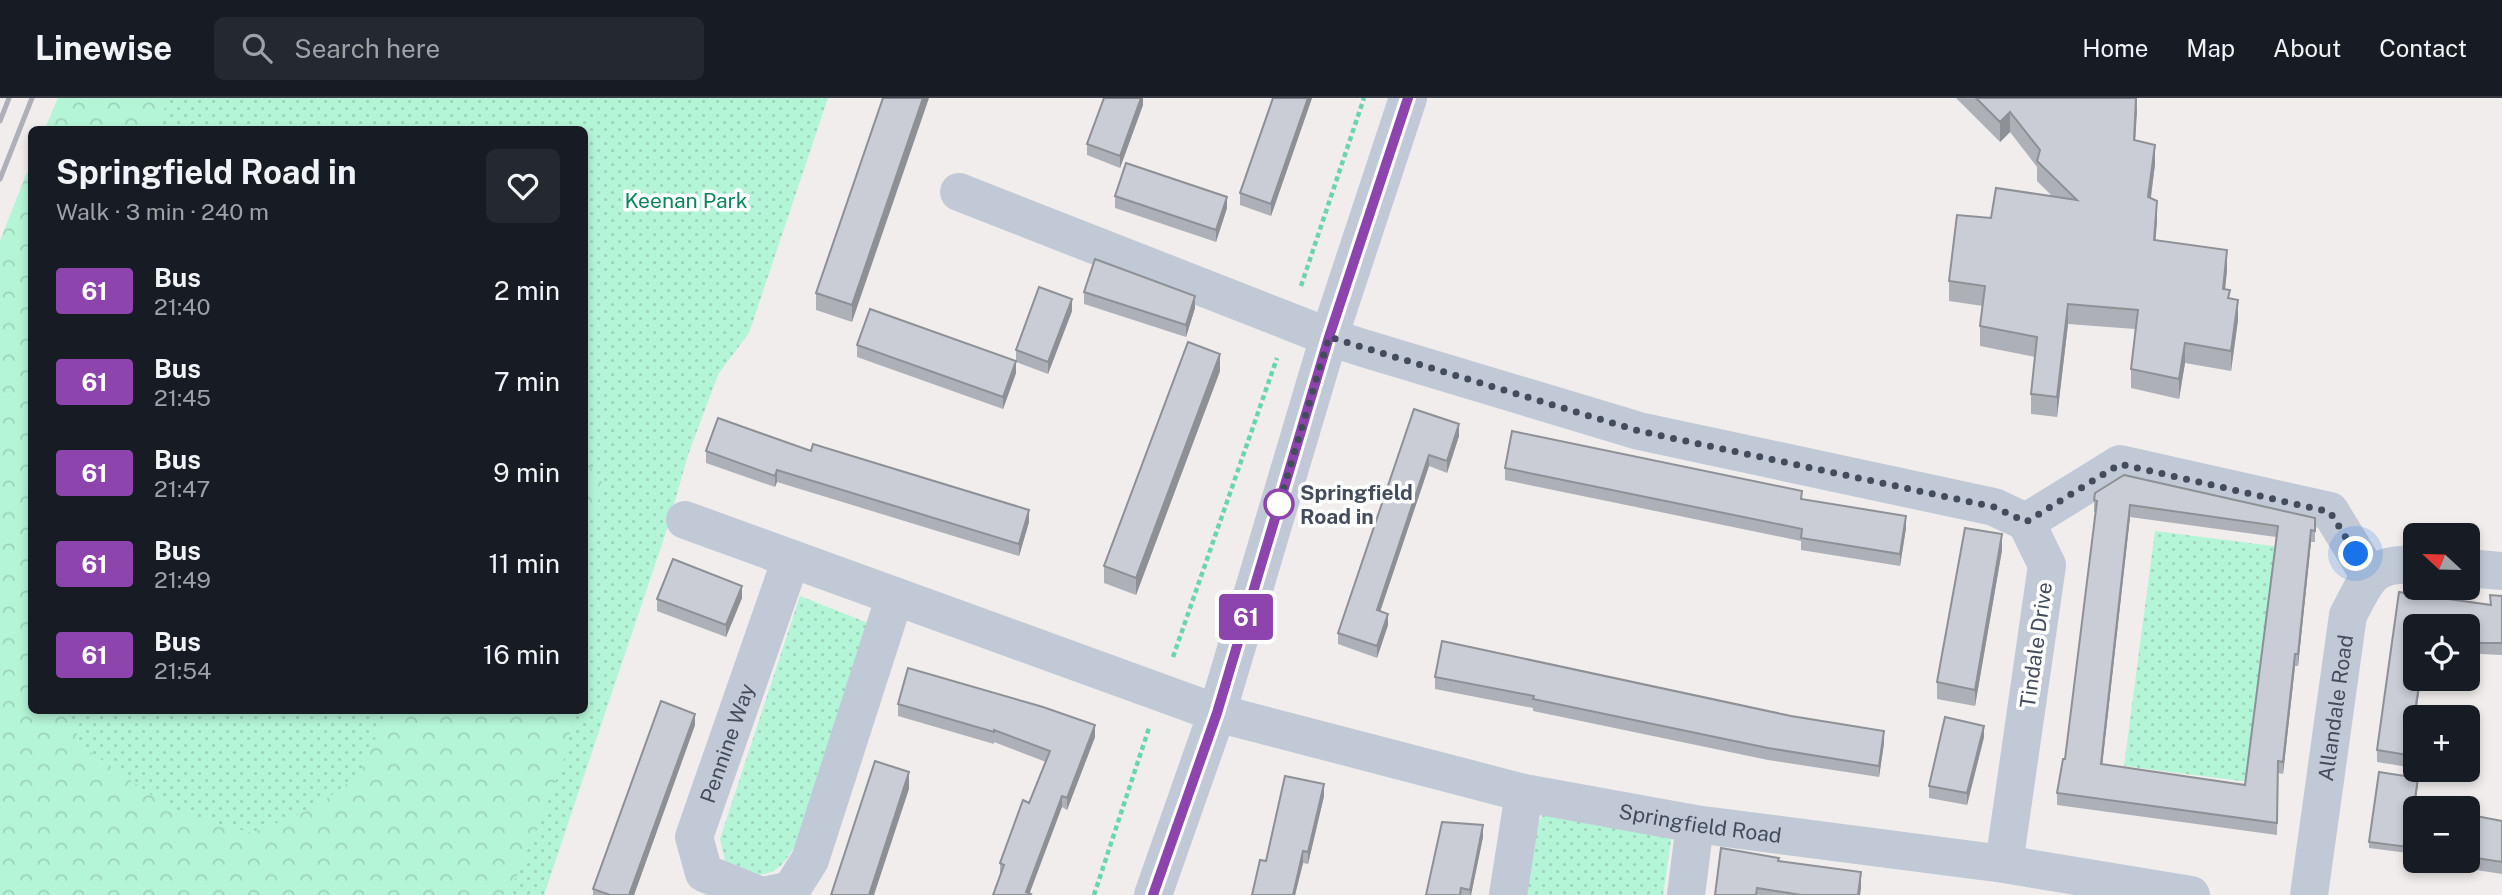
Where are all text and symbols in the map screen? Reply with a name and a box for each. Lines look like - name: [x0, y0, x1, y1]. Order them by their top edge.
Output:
- search box: [214, 17, 704, 80]
- text: Linewise: [35, 29, 172, 67]
- icon: search: [238, 29, 276, 67]
- text: Search here: [294, 33, 440, 64]
- text: Home: [2082, 34, 2148, 62]
- text: Map: [2186, 34, 2235, 62]
- text: About: [2273, 34, 2341, 62]
- text: Contact: [2379, 34, 2467, 62]
- button: heart: [486, 149, 560, 223]
- text: Springfield Road in: [56, 153, 357, 191]
- park label: Keenan Park: [624, 188, 748, 213]
- text: Walk · 3 min · 240 m: [56, 198, 269, 225]
- text: Bus: [154, 262, 201, 293]
- text: 2 min: [494, 275, 560, 306]
- text: 61: [81, 277, 108, 305]
- text: 21:40: [154, 293, 211, 320]
- text: Bus: [154, 353, 201, 384]
- text: 7 min: [494, 366, 560, 397]
- text: 61: [81, 368, 108, 396]
- text: 21:45: [154, 384, 211, 411]
- text: Bus: [154, 444, 201, 475]
- text: 9 min: [493, 457, 560, 488]
- text: 61: [81, 459, 108, 487]
- text: 21:47: [154, 475, 210, 502]
- place label: Springfield Road in: [1300, 480, 1413, 529]
- marker: Springfield Road in: [1264, 489, 1294, 519]
- north arrow: [2403, 523, 2480, 600]
- map controls: [2403, 523, 2480, 873]
- text: Bus: [154, 535, 201, 566]
- your location: [2338, 536, 2373, 571]
- text: 11 min: [488, 548, 560, 579]
- text: 61: [81, 550, 108, 578]
- text: 21:49: [154, 566, 211, 593]
- street label: Tindale Drive: [2015, 580, 2057, 710]
- line badge: 61: [1214, 594, 1278, 640]
- text: 61: [1233, 603, 1259, 631]
- button: locate: [2403, 614, 2480, 691]
- text: Bus: [154, 626, 201, 657]
- street label: Allandale Road: [2313, 633, 2358, 783]
- text: 16 min: [483, 639, 560, 670]
- text: 61: [81, 641, 108, 669]
- text: 21:54: [154, 657, 211, 684]
- street label: Pennine Way: [694, 680, 759, 806]
- button: +: [2403, 705, 2480, 782]
- button: −: [2403, 796, 2480, 873]
- street label: Springfield Road: [1617, 798, 1783, 848]

